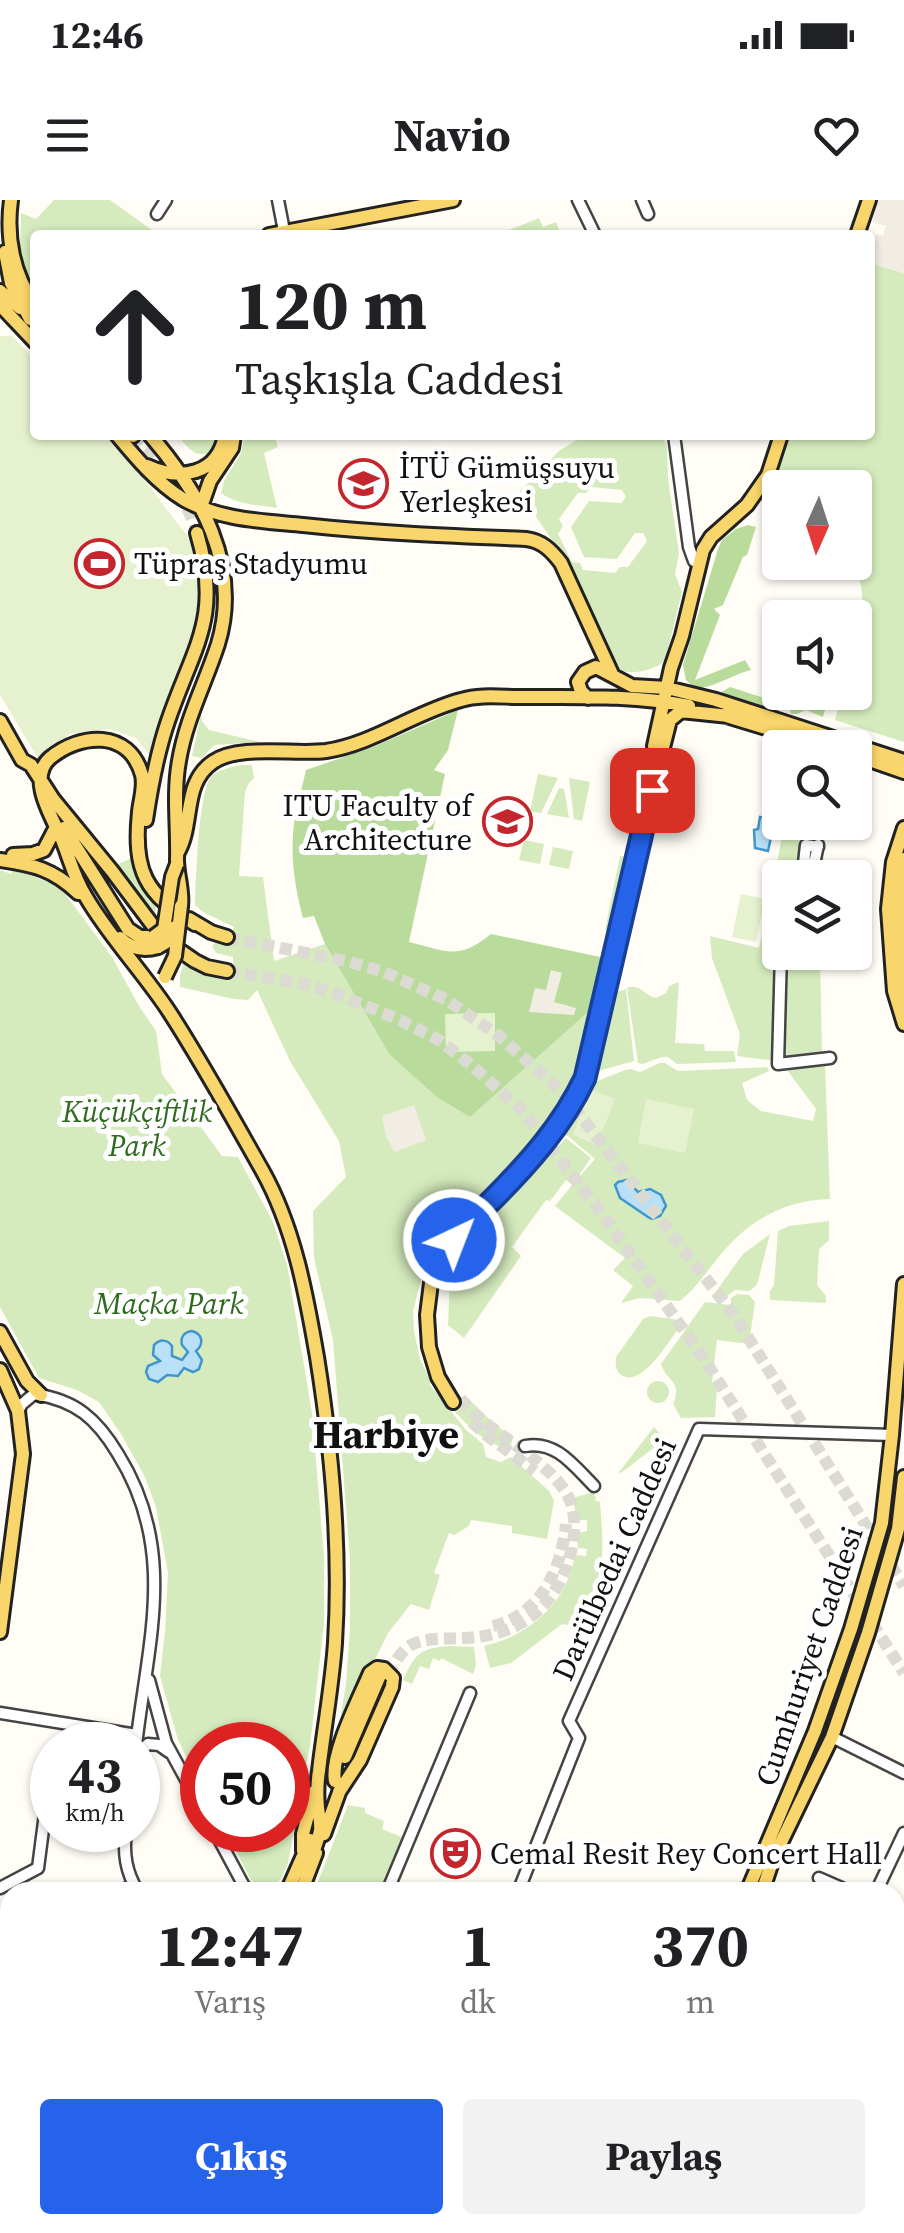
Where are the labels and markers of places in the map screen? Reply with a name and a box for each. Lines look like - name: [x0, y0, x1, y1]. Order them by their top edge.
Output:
- place label: İTÜ Gümüşsuyu Yerleşkesi: [399, 447, 615, 522]
- school or university icon: İTÜ Gümüşsuyu Yerleşkesi: [338, 458, 390, 510]
- sports icon: Tüpraş Stadyumu: [73, 537, 125, 589]
- place label: Tüpraş Stadyumu: [134, 543, 368, 584]
- pin: [610, 748, 695, 833]
- place label: ITU Faculty of Architecture: [283, 785, 474, 860]
- school or university icon: ITU Faculty of Architecture: [481, 796, 533, 848]
- theatre icon: Cemal Resit Rey Concert Hall: [429, 1827, 481, 1879]
- place label: Cemal Resit Rey Concert Hall: [490, 1833, 882, 1874]

